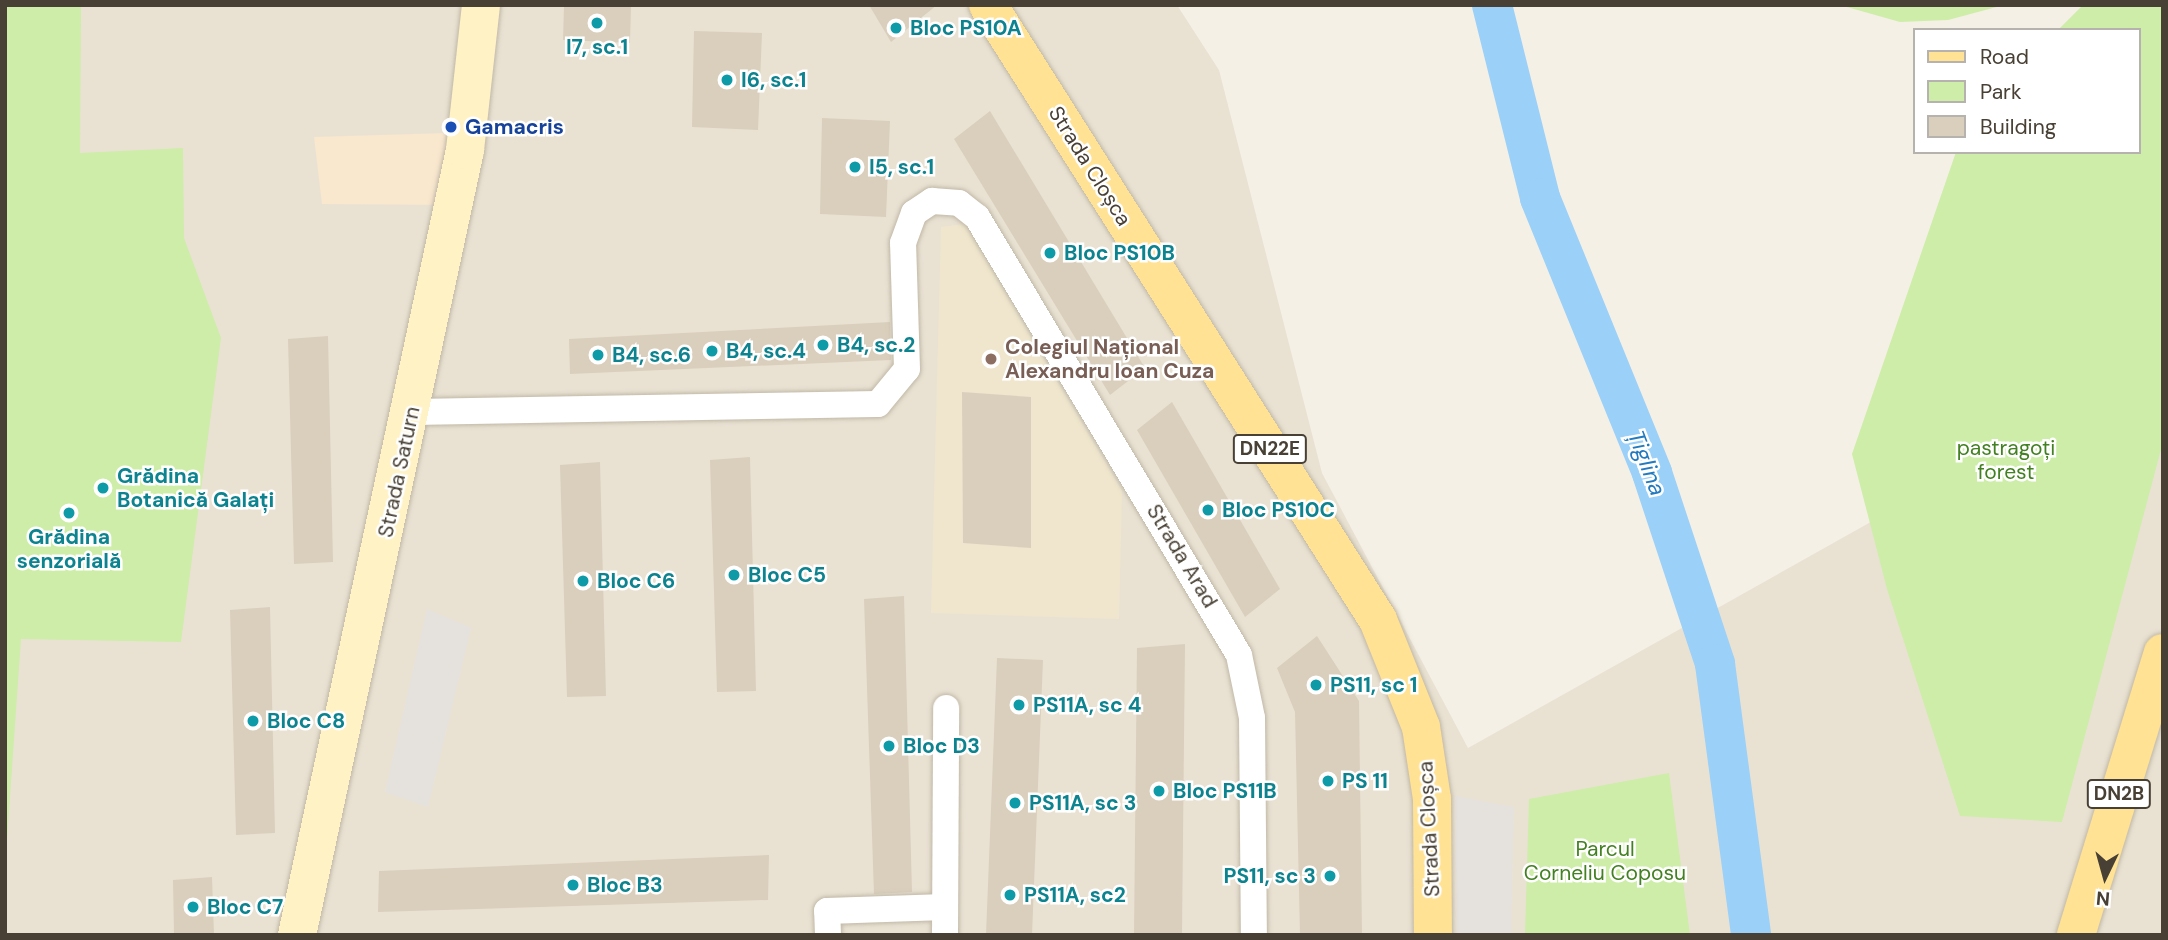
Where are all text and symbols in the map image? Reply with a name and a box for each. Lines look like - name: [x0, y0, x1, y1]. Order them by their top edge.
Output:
- marker: I7, sc.1: [589, 15, 605, 31]
- place label: Bloc PS10A: [910, 15, 1022, 41]
- marker: Bloc PS10A: [888, 20, 904, 36]
- legend: [1912, 28, 2140, 154]
- place label: I7, sc.1: [566, 34, 628, 60]
- text: Road: [1980, 43, 2029, 71]
- place label: I6, sc.1: [741, 67, 806, 93]
- marker: I6, sc.1: [719, 72, 735, 88]
- text: Park: [1980, 78, 2021, 106]
- street label: Strada Cloșca: [1043, 102, 1137, 230]
- text: Building: [1980, 113, 2056, 141]
- place label: Gamacris: [465, 114, 564, 140]
- marker: Gamacris: [443, 119, 459, 135]
- place label: I5, sc.1: [869, 154, 934, 180]
- marker: I5, sc.1: [847, 159, 863, 175]
- place label: Bloc PS10B: [1064, 240, 1175, 266]
- marker: Bloc PS10B: [1042, 245, 1058, 261]
- place label: B4, sc.2: [837, 332, 915, 358]
- place label: Colegiul Național Alexandru Ioan Cuza: [1005, 334, 1214, 384]
- marker: B4, sc.2: [815, 337, 831, 353]
- place label: B4, sc.4: [726, 338, 806, 364]
- place label: B4, sc.6: [612, 342, 691, 368]
- marker: B4, sc.4: [704, 343, 720, 359]
- marker: B4, sc.6: [590, 347, 606, 363]
- marker: Colegiul Național Alexandru Ioan Cuza: [983, 351, 999, 367]
- street label: Strada Saturn: [373, 404, 425, 540]
- water label: Țiglina: [1622, 426, 1672, 500]
- road number: DN22E: [1232, 433, 1308, 464]
- park label: pastragoți forest: [1957, 435, 2055, 485]
- place label: Grădina Botanică Galați: [117, 463, 274, 513]
- marker: Grădina Botanică Galați: [95, 480, 111, 496]
- place label: Bloc PS10C: [1222, 497, 1335, 523]
- street label: Strada Arad: [1141, 500, 1223, 612]
- marker: Bloc PS10C: [1200, 502, 1216, 518]
- marker: Grădina senzorială: [61, 505, 77, 521]
- place label: Grădina senzorială: [17, 524, 121, 574]
- place label: Bloc C5: [748, 562, 826, 588]
- marker: Bloc C5: [726, 567, 742, 583]
- place label: Bloc C6: [597, 568, 675, 594]
- marker: Bloc C6: [575, 573, 591, 589]
- place label: PS11, sc 1: [1330, 672, 1417, 698]
- marker: PS11, sc 1: [1308, 677, 1324, 693]
- place label: PS11A, sc 4: [1033, 692, 1141, 718]
- marker: PS11A, sc 4: [1011, 697, 1027, 713]
- place label: Bloc C8: [267, 708, 345, 734]
- marker: Bloc C8: [245, 713, 261, 729]
- place label: Bloc D3: [903, 733, 980, 759]
- marker: Bloc D3: [881, 738, 897, 754]
- street label: Strada Cloșca: [1413, 760, 1445, 898]
- place label: PS 11: [1342, 768, 1388, 794]
- marker: PS 11: [1320, 773, 1336, 789]
- place label: Bloc PS11B: [1173, 778, 1277, 804]
- road number: DN2B: [2086, 778, 2152, 810]
- marker: Bloc PS11B: [1151, 783, 1167, 799]
- place label: PS11A, sc 3: [1029, 790, 1136, 816]
- marker: PS11A, sc 3: [1007, 795, 1023, 811]
- park label: Parcul Corneliu Coposu: [1524, 836, 1686, 886]
- north arrow: [2070, 842, 2140, 912]
- place label: PS11, sc 3: [1224, 863, 1316, 889]
- marker: PS11, sc 3: [1322, 868, 1338, 884]
- place label: Bloc B3: [587, 872, 663, 898]
- marker: Bloc B3: [565, 877, 581, 893]
- place label: PS11A, sc2: [1024, 882, 1126, 908]
- text: N: [2095, 885, 2111, 911]
- marker: PS11A, sc2: [1002, 887, 1018, 903]
- place label: Bloc C7: [207, 894, 283, 920]
- marker: Bloc C7: [185, 899, 201, 915]

